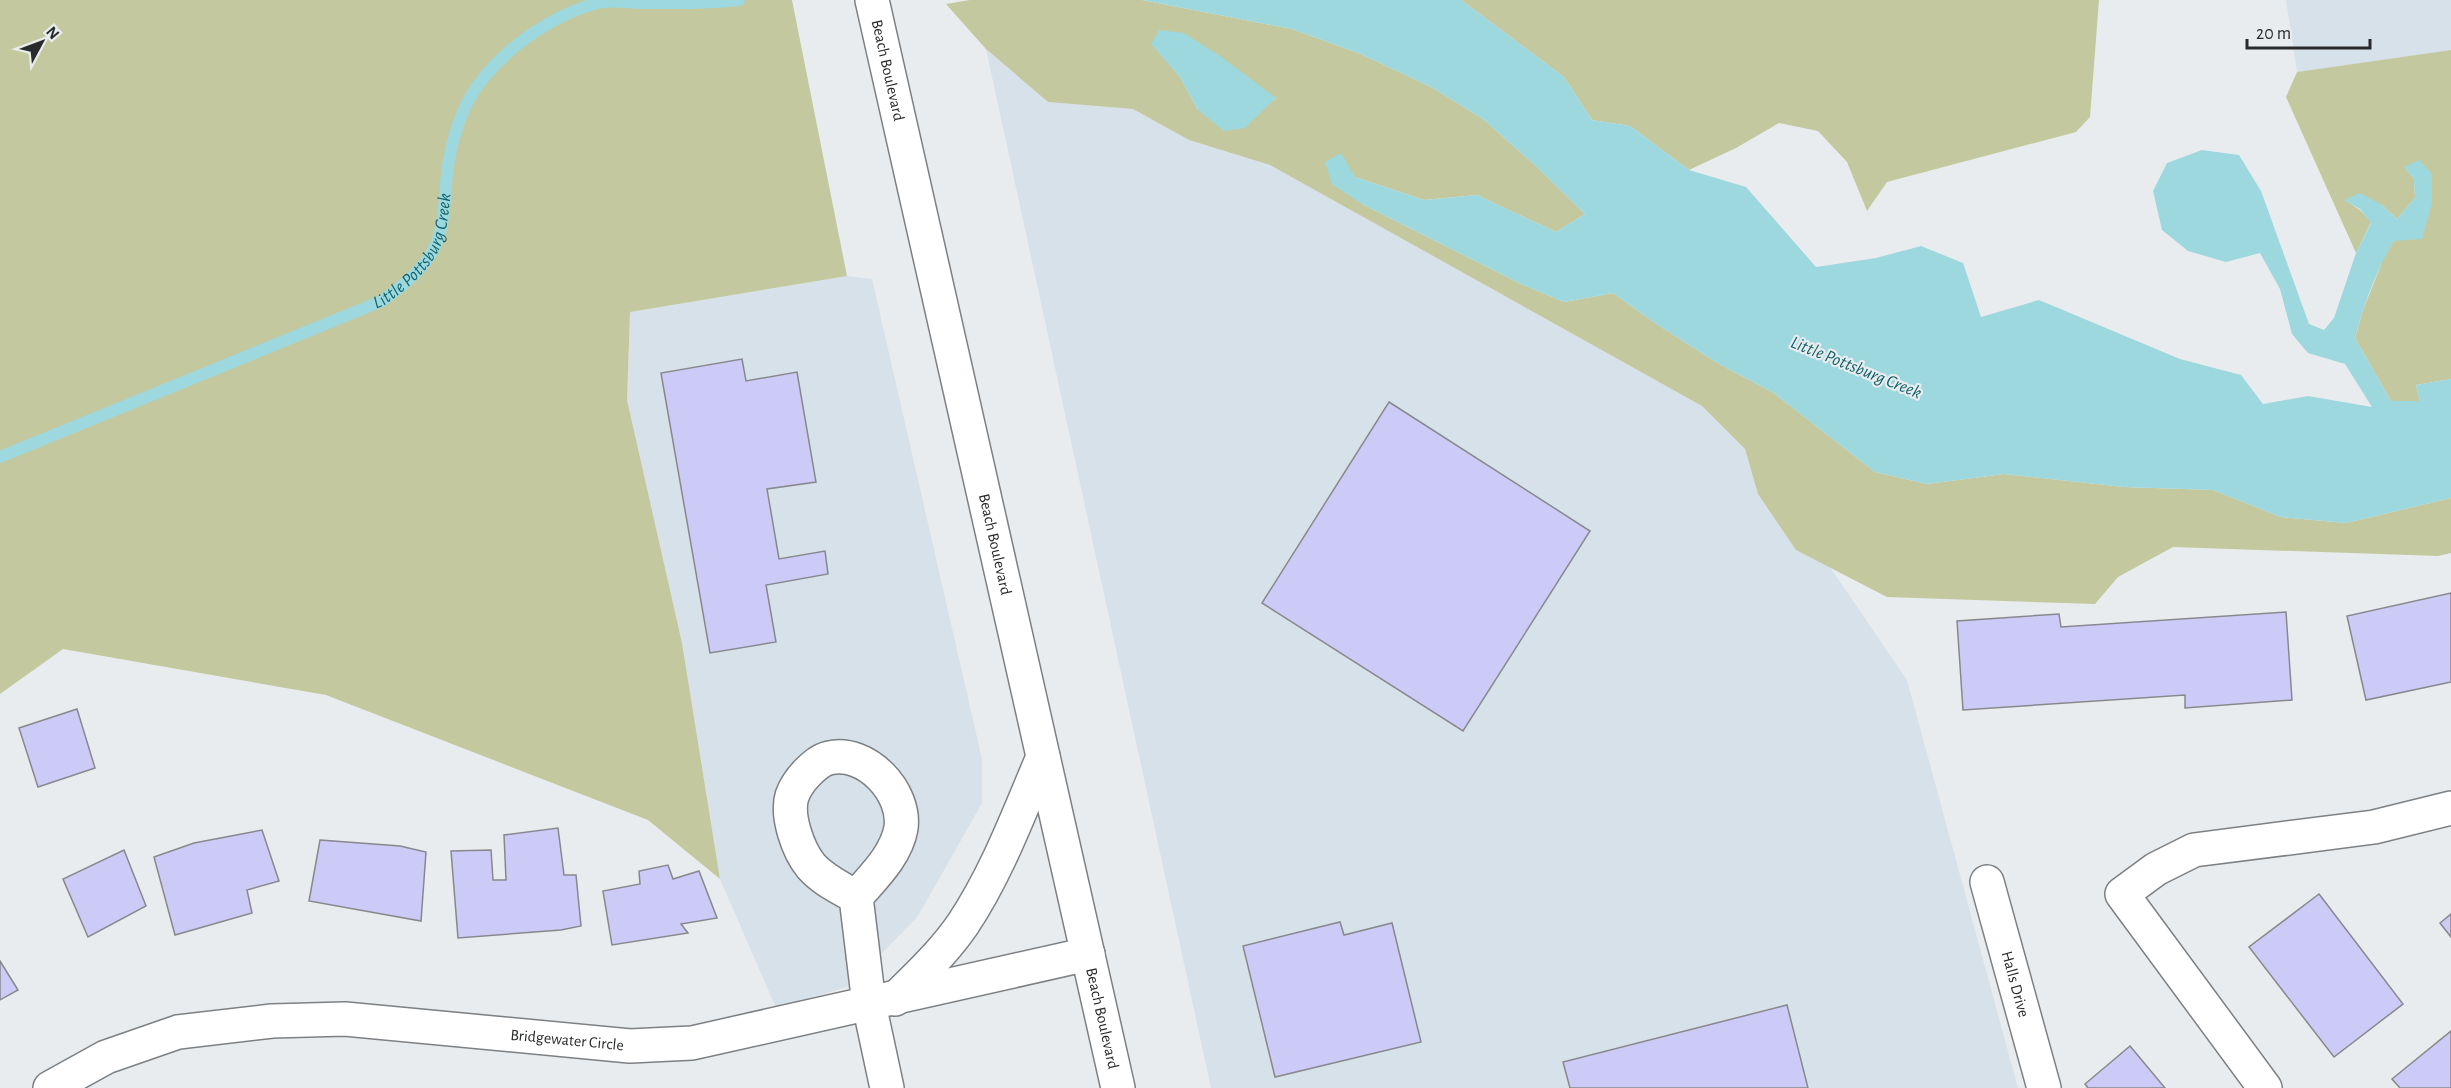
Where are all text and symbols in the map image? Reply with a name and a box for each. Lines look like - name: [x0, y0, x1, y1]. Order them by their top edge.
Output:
- north arrow: [12, 12, 72, 72]
- scale bar: [2247, 12, 2370, 50]
- street label: Beach Boulevard: [869, 18, 907, 122]
- text: N: [43, 23, 62, 42]
- text: 20 m: [2256, 25, 2291, 43]
- water label: Little Pottsburg Creek: [371, 193, 454, 313]
- water label: Little Pottsburg Creek: [1788, 334, 1924, 402]
- street label: Beach Boulevard: [976, 492, 1014, 596]
- street label: Halls Drive: [1999, 949, 2032, 1019]
- street label: Beach Boulevard: [1083, 966, 1121, 1070]
- street label: Bridgewater Circle: [510, 1027, 625, 1053]

